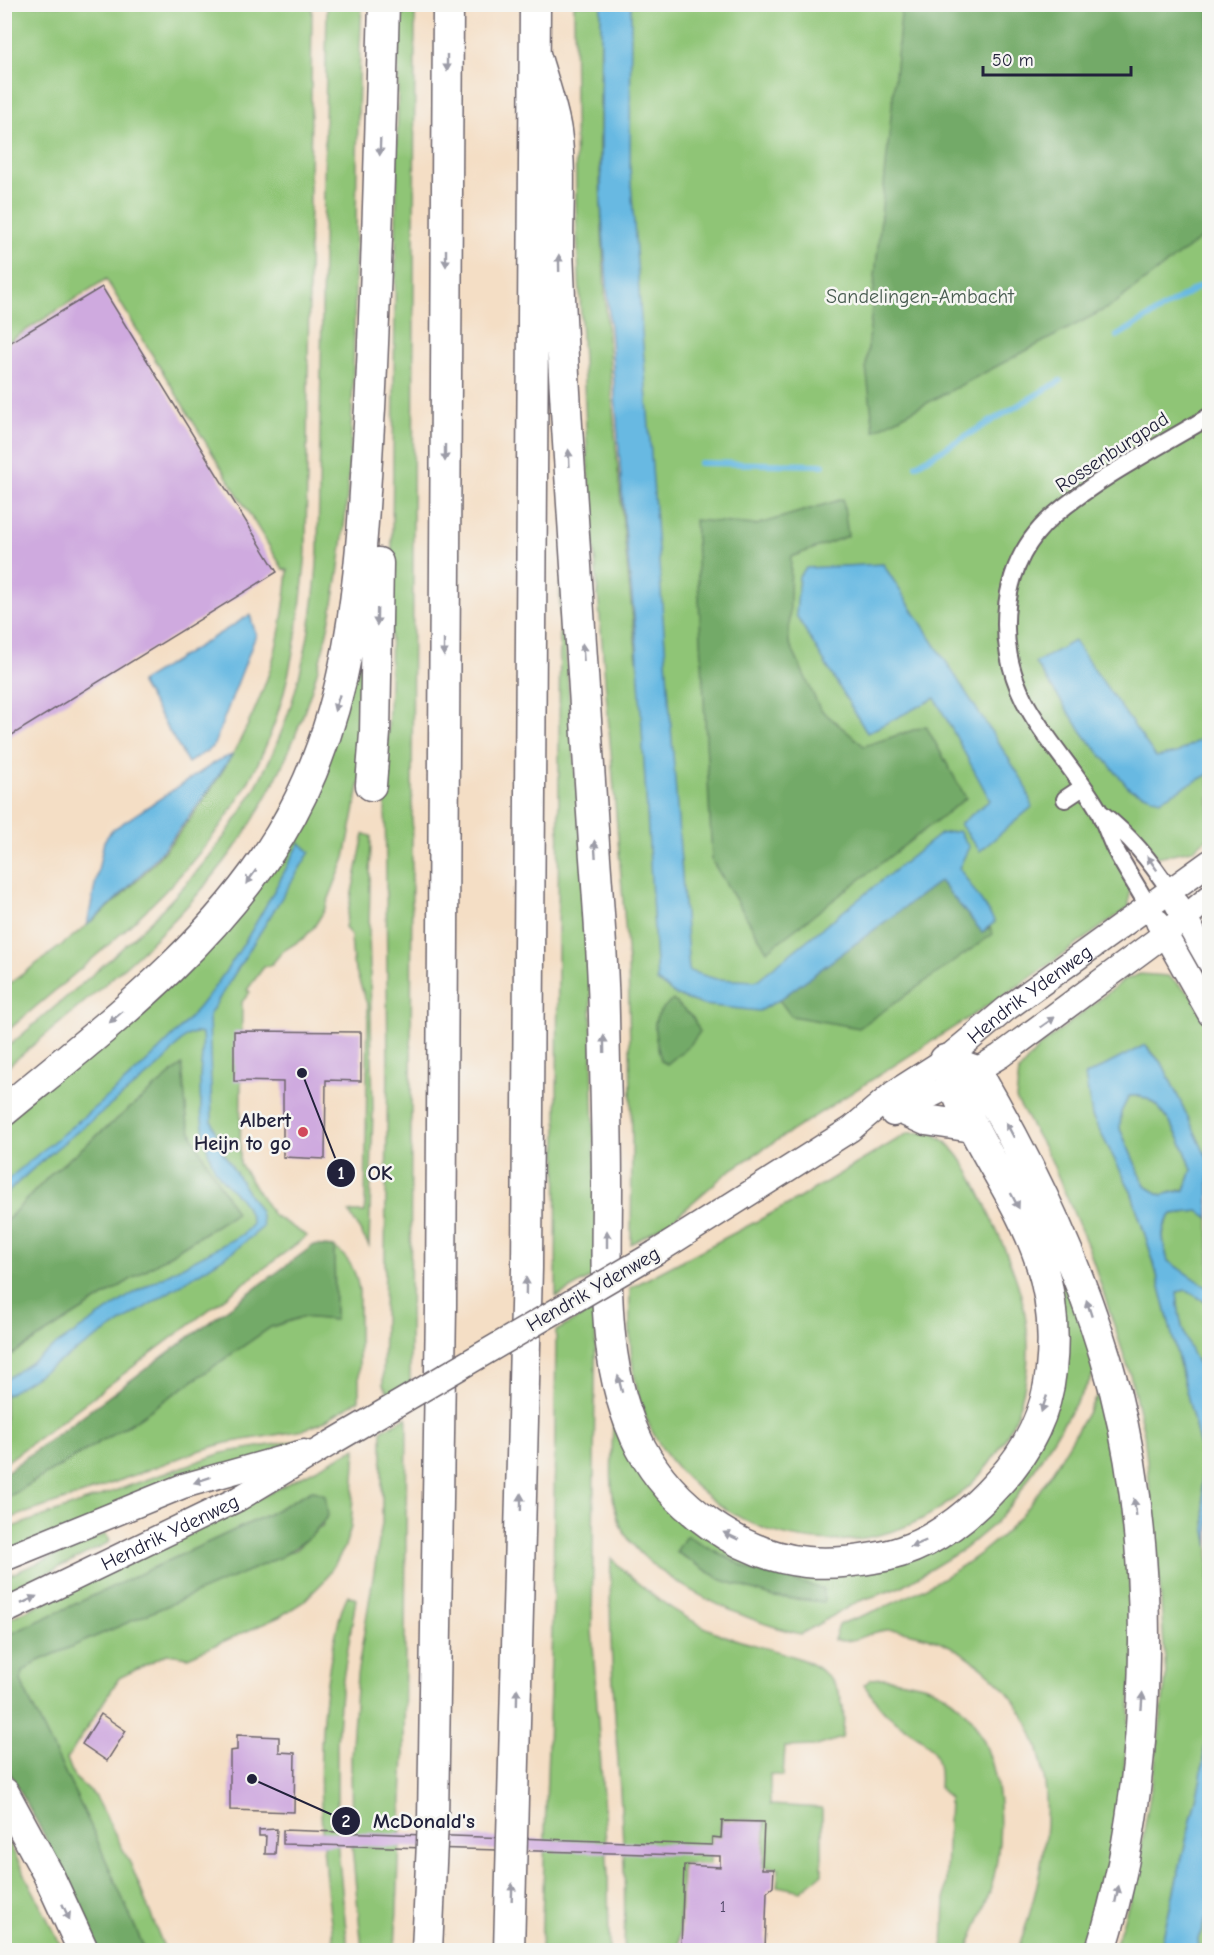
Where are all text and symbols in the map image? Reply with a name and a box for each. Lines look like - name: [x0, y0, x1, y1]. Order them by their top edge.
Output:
- scale bar: [983, 39, 1132, 77]
- text: 50 m: [992, 50, 1034, 71]
- one-way arrow: [442, 53, 452, 72]
- one-way arrow: [375, 138, 384, 157]
- one-way arrow: [441, 248, 451, 267]
- one-way arrow: [554, 253, 564, 272]
- park label: Sandelingen-Ambacht: [826, 285, 1015, 308]
- street label: Rossenburgpad: [1051, 407, 1173, 497]
- one-way arrow: [440, 443, 450, 462]
- one-way arrow: [564, 448, 573, 467]
- one-way arrow: [372, 608, 382, 627]
- one-way arrow: [439, 638, 449, 657]
- one-way arrow: [578, 643, 588, 662]
- one-way arrow: [332, 694, 341, 712]
- one-way arrow: [590, 839, 599, 858]
- one-way arrow: [1146, 855, 1158, 871]
- one-way arrow: [245, 869, 257, 885]
- street label: Hendrik Ydenweg: [962, 940, 1096, 1048]
- one-way arrow: [109, 1010, 124, 1023]
- one-way arrow: [1039, 1016, 1055, 1028]
- one-way arrow: [599, 1034, 609, 1053]
- place label: Albert Heijn to go: [194, 1109, 291, 1155]
- one-way arrow: [1005, 1122, 1015, 1139]
- marker: Albert Heijn to go: [296, 1125, 310, 1139]
- callout: OK: [326, 1153, 405, 1192]
- text: OK: [367, 1161, 393, 1185]
- text: 1: [337, 1163, 345, 1184]
- one-way arrow: [1011, 1192, 1020, 1209]
- one-way arrow: [602, 1229, 612, 1248]
- street label: Hendrik Ydenweg: [522, 1242, 664, 1336]
- one-way arrow: [521, 1277, 531, 1296]
- one-way arrow: [1083, 1299, 1093, 1317]
- one-way arrow: [614, 1375, 624, 1393]
- one-way arrow: [1039, 1395, 1049, 1413]
- one-way arrow: [193, 1475, 211, 1485]
- street label: Hendrik Ydenweg: [97, 1489, 242, 1575]
- one-way arrow: [516, 1493, 526, 1512]
- one-way arrow: [1130, 1497, 1139, 1516]
- one-way arrow: [722, 1531, 739, 1540]
- one-way arrow: [909, 1540, 927, 1550]
- one-way arrow: [21, 1596, 38, 1605]
- one-way arrow: [512, 1688, 521, 1707]
- one-way arrow: [1137, 1692, 1147, 1711]
- callout: McDonald's: [331, 1802, 487, 1841]
- text: McDonald's: [373, 1809, 475, 1833]
- text: 2: [342, 1811, 351, 1832]
- one-way arrow: [507, 1883, 516, 1902]
- one-way arrow: [1113, 1884, 1122, 1903]
- house number: 1: [720, 1898, 726, 1916]
- one-way arrow: [61, 1904, 70, 1921]

